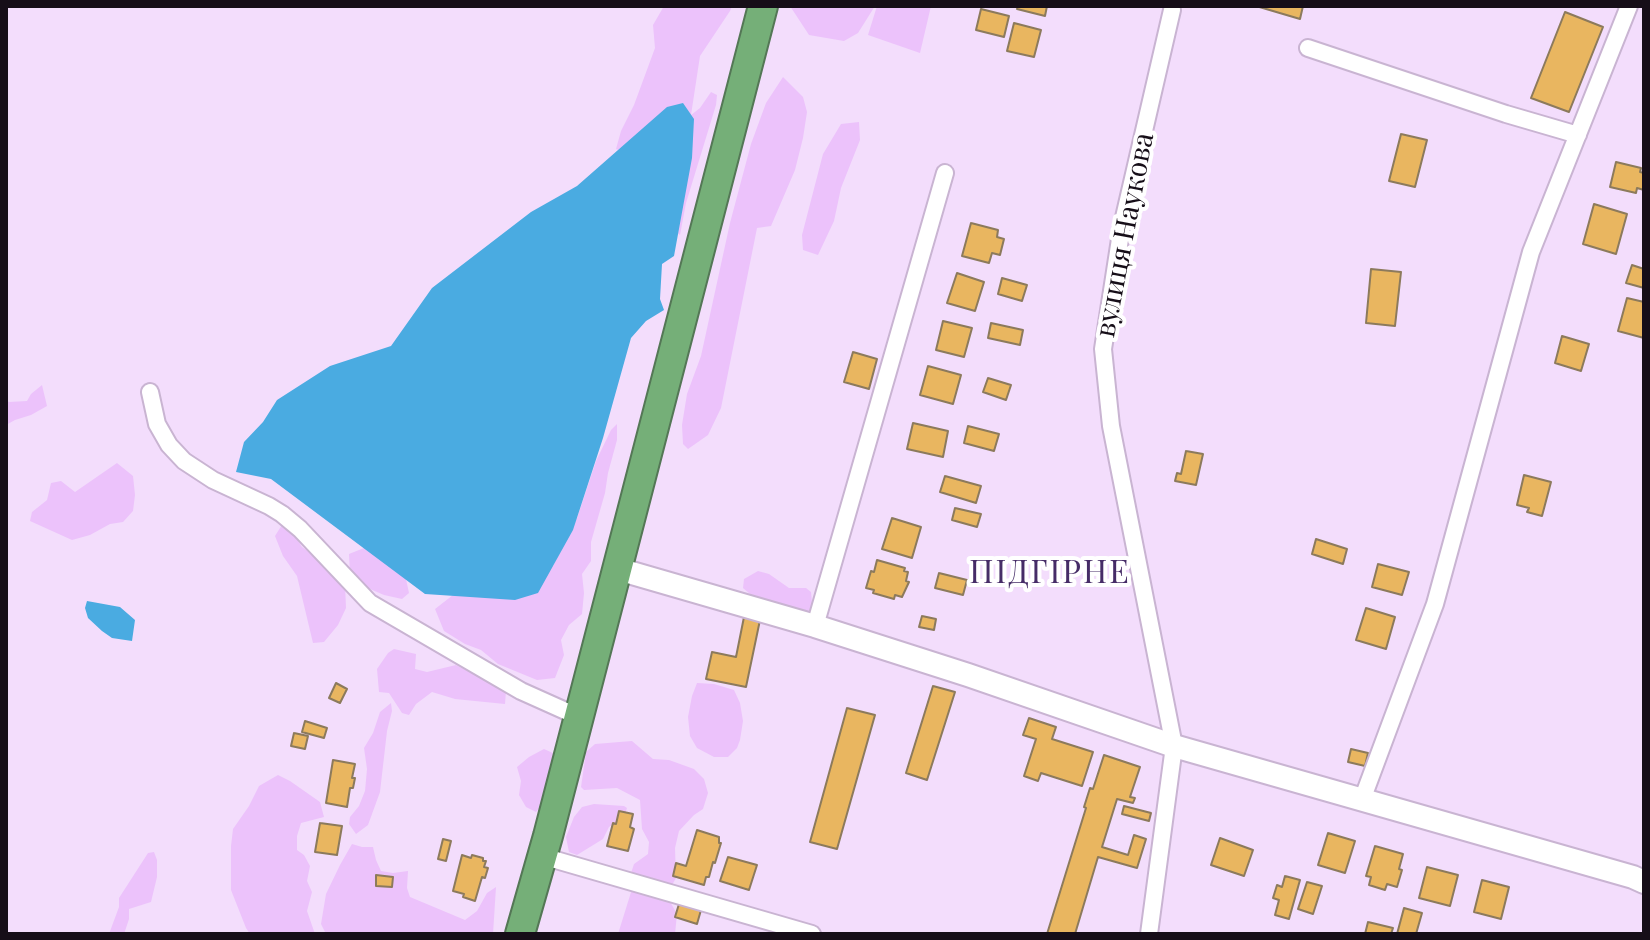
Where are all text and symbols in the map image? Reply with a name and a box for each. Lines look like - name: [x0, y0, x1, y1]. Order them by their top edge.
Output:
- street label: вулиця Наукова: [1089, 130, 1161, 340]
- district label: ПІДГІРНЕ: [969, 554, 1131, 592]

